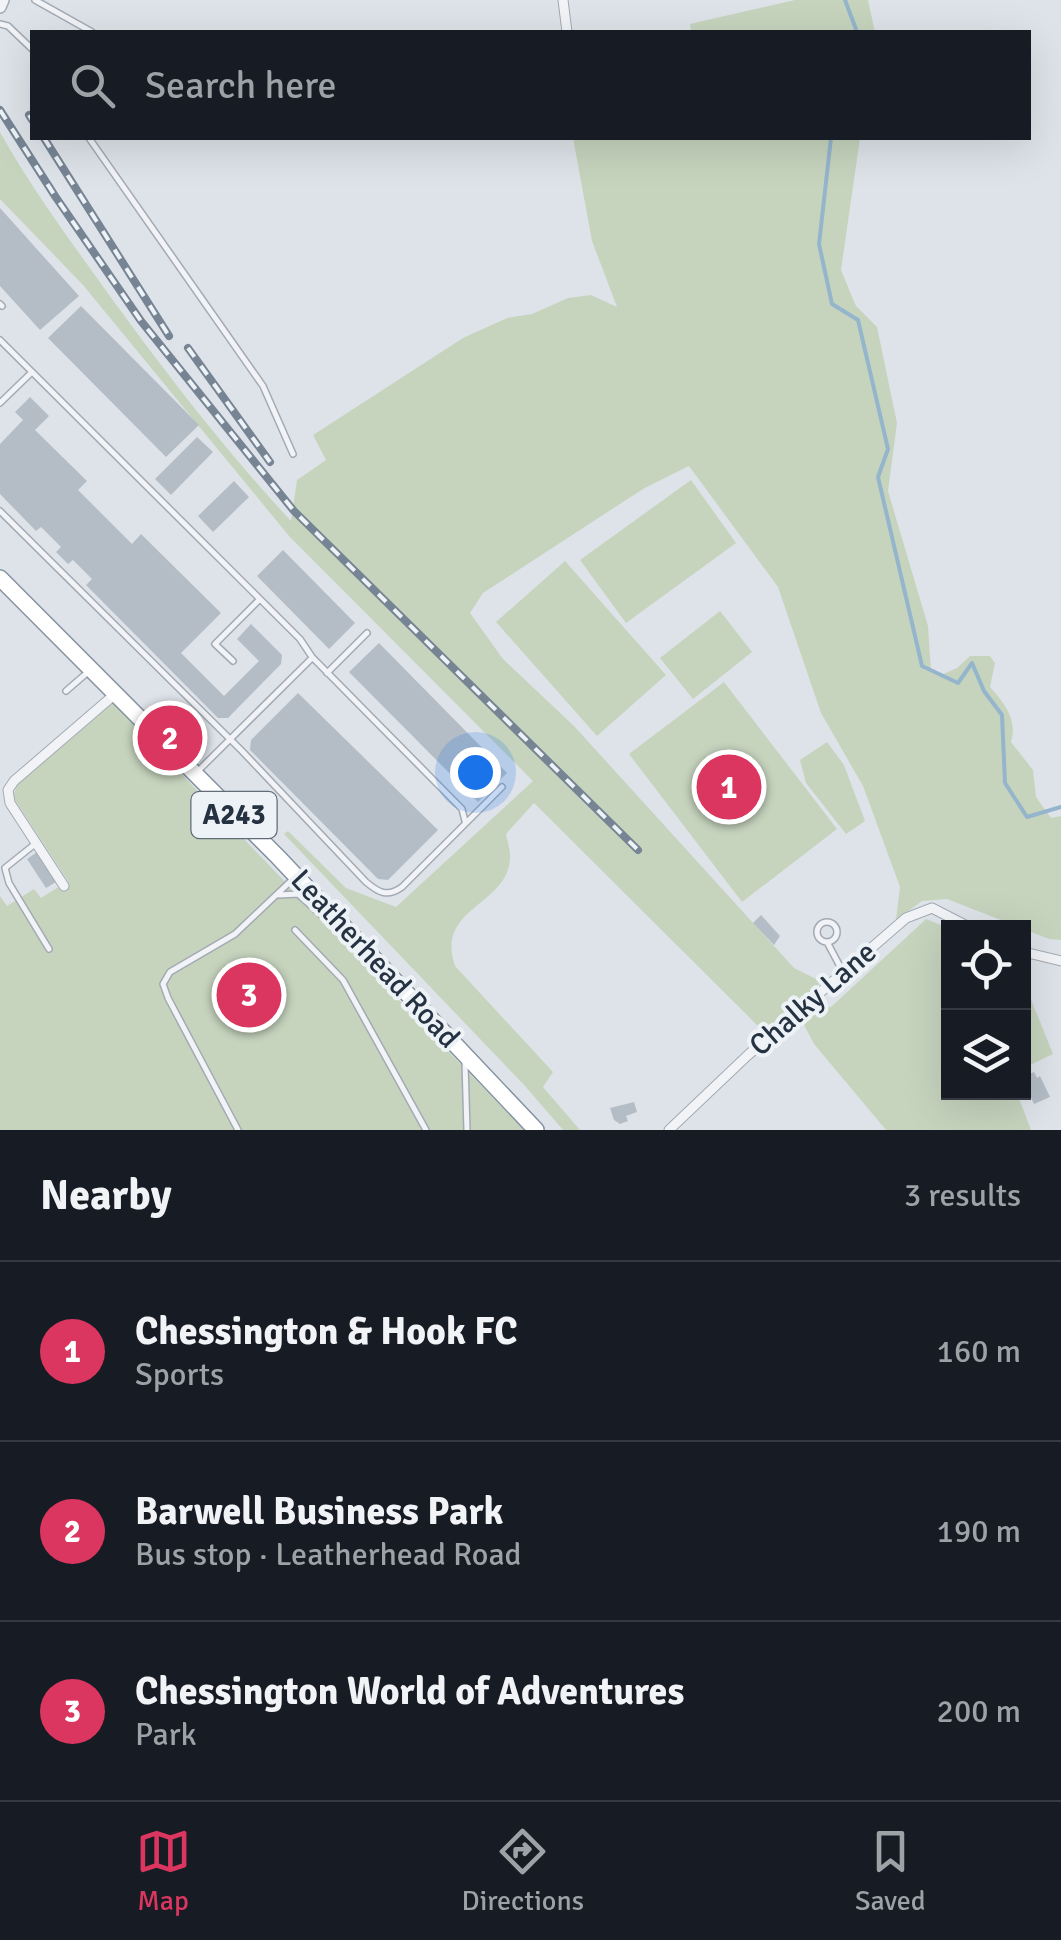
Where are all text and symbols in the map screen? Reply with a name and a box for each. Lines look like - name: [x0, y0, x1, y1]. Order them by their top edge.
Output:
- search box: [30, 30, 1031, 140]
- icon: search: [65, 58, 120, 113]
- text: Search here: [145, 62, 337, 109]
- pin: 2: [138, 700, 202, 776]
- your location: [450, 747, 501, 798]
- pin: 1: [696, 750, 762, 824]
- road number: A243: [192, 792, 276, 838]
- street label: Leatherhead Road: [283, 862, 467, 1056]
- map controls: [941, 920, 1031, 1100]
- button: locate: [941, 920, 1031, 1010]
- street label: Chalky Lane: [742, 934, 884, 1064]
- pin: 3: [216, 958, 282, 1032]
- button: layers: [941, 1010, 1031, 1100]
- text: Nearby: [40, 1170, 172, 1221]
- text: 3 results: [904, 1176, 1021, 1215]
- text: Chessington & Hook FC: [135, 1308, 517, 1355]
- text: 1: [64, 1332, 81, 1371]
- text: 160 m: [937, 1332, 1021, 1371]
- text: Sports: [135, 1355, 224, 1394]
- text: Barwell Business Park: [135, 1488, 503, 1535]
- text: 2: [64, 1512, 81, 1551]
- text: 190 m: [937, 1512, 1021, 1551]
- text: Bus stop · Leatherhead Road: [135, 1535, 521, 1574]
- text: Chessington World of Adventures: [135, 1668, 684, 1715]
- text: 3: [64, 1692, 81, 1731]
- text: 200 m: [937, 1692, 1021, 1731]
- text: Park: [135, 1715, 197, 1754]
- tab: Map: [136, 1824, 191, 1918]
- tab: Directions: [462, 1824, 584, 1918]
- tab: Saved: [855, 1824, 925, 1918]

